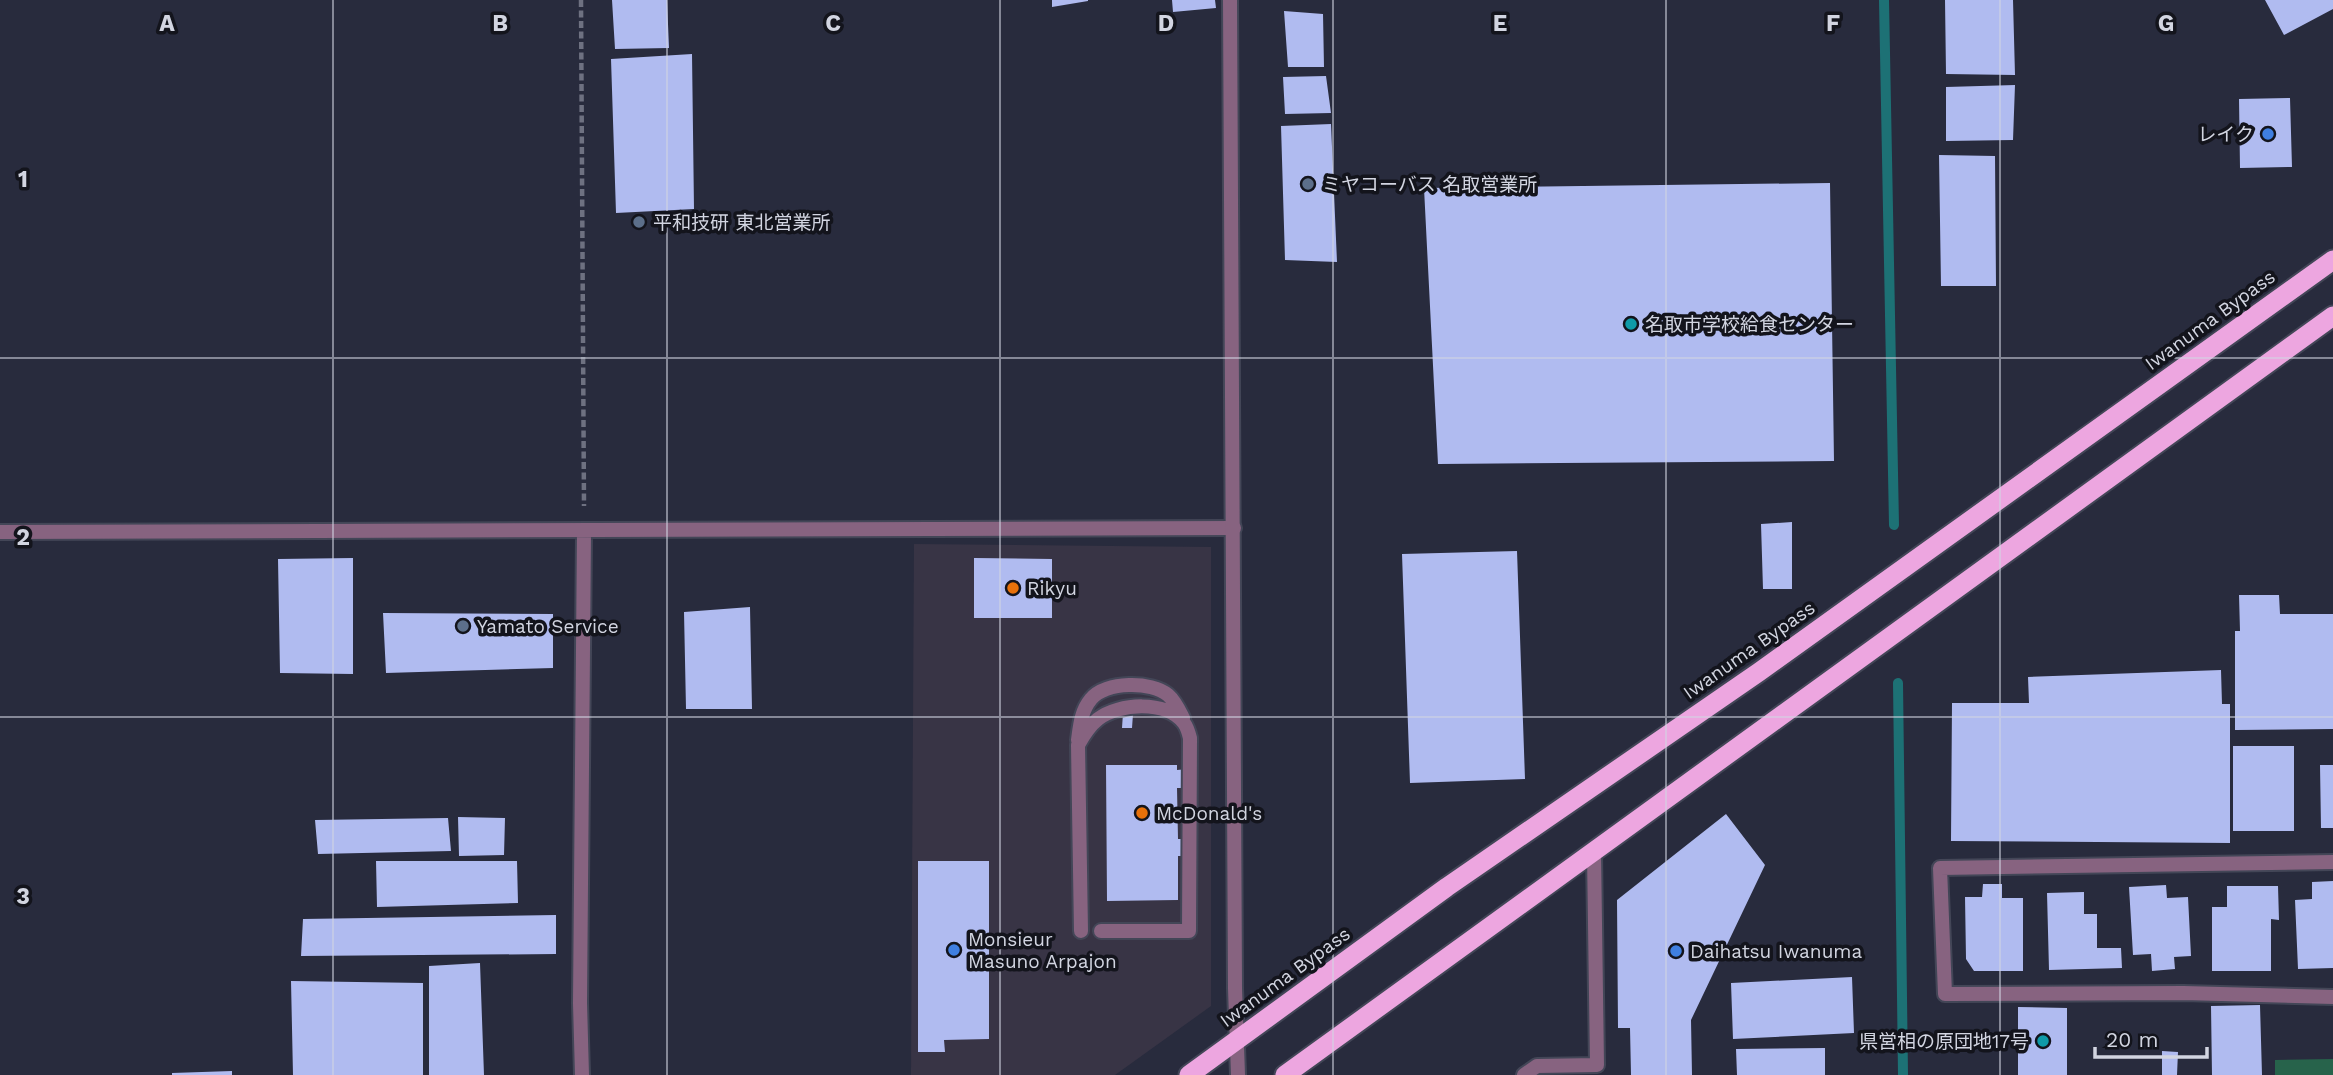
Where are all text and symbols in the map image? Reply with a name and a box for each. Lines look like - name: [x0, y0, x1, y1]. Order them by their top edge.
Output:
- text: A: [159, 10, 175, 37]
- text: B: [492, 10, 508, 37]
- text: C: [825, 10, 841, 37]
- text: D: [1158, 10, 1174, 37]
- text: E: [1493, 10, 1507, 37]
- text: F: [1826, 10, 1840, 37]
- text: G: [2158, 10, 2174, 37]
- place label: レイク: [2197, 123, 2254, 146]
- marker: レイク: [2260, 126, 2276, 142]
- text: 1: [18, 166, 28, 193]
- place label: ミヤコーバス 名取営業所: [1322, 173, 1537, 196]
- marker: ミヤコーバス 名取営業所: [1300, 176, 1316, 192]
- place label: 平和技研 東北営業所: [653, 211, 830, 234]
- marker: 平和技研 東北営業所: [631, 214, 647, 230]
- street label: Iwanuma Bypass: [2140, 265, 2280, 375]
- place label: 名取市学校給食センター: [1645, 313, 1854, 336]
- marker: 名取市学校給食センター: [1623, 316, 1639, 332]
- text: 2: [16, 524, 30, 551]
- place label: Rikyu: [1027, 577, 1077, 600]
- marker: Rikyu: [1005, 580, 1021, 596]
- street label: Iwanuma Bypass: [1679, 596, 1819, 704]
- place label: Yamato Service: [477, 615, 619, 638]
- marker: Yamato Service: [455, 618, 471, 634]
- place label: McDonald's: [1156, 802, 1262, 825]
- marker: McDonald's: [1134, 805, 1150, 821]
- text: 3: [16, 883, 30, 910]
- street label: Iwanuma Bypass: [1215, 922, 1355, 1032]
- place label: Monsieur Masuno Arpajon: [968, 928, 1117, 973]
- place label: Daihatsu Iwanuma: [1690, 940, 1862, 963]
- marker: Monsieur Masuno Arpajon: [946, 942, 962, 958]
- marker: Daihatsu Iwanuma: [1668, 943, 1684, 959]
- scale bar: [2095, 1016, 2207, 1060]
- text: 20 m: [2106, 1027, 2158, 1052]
- place label: 県営相の原団地17号: [1859, 1030, 2029, 1053]
- marker: 県営相の原団地17号: [2035, 1033, 2051, 1049]

